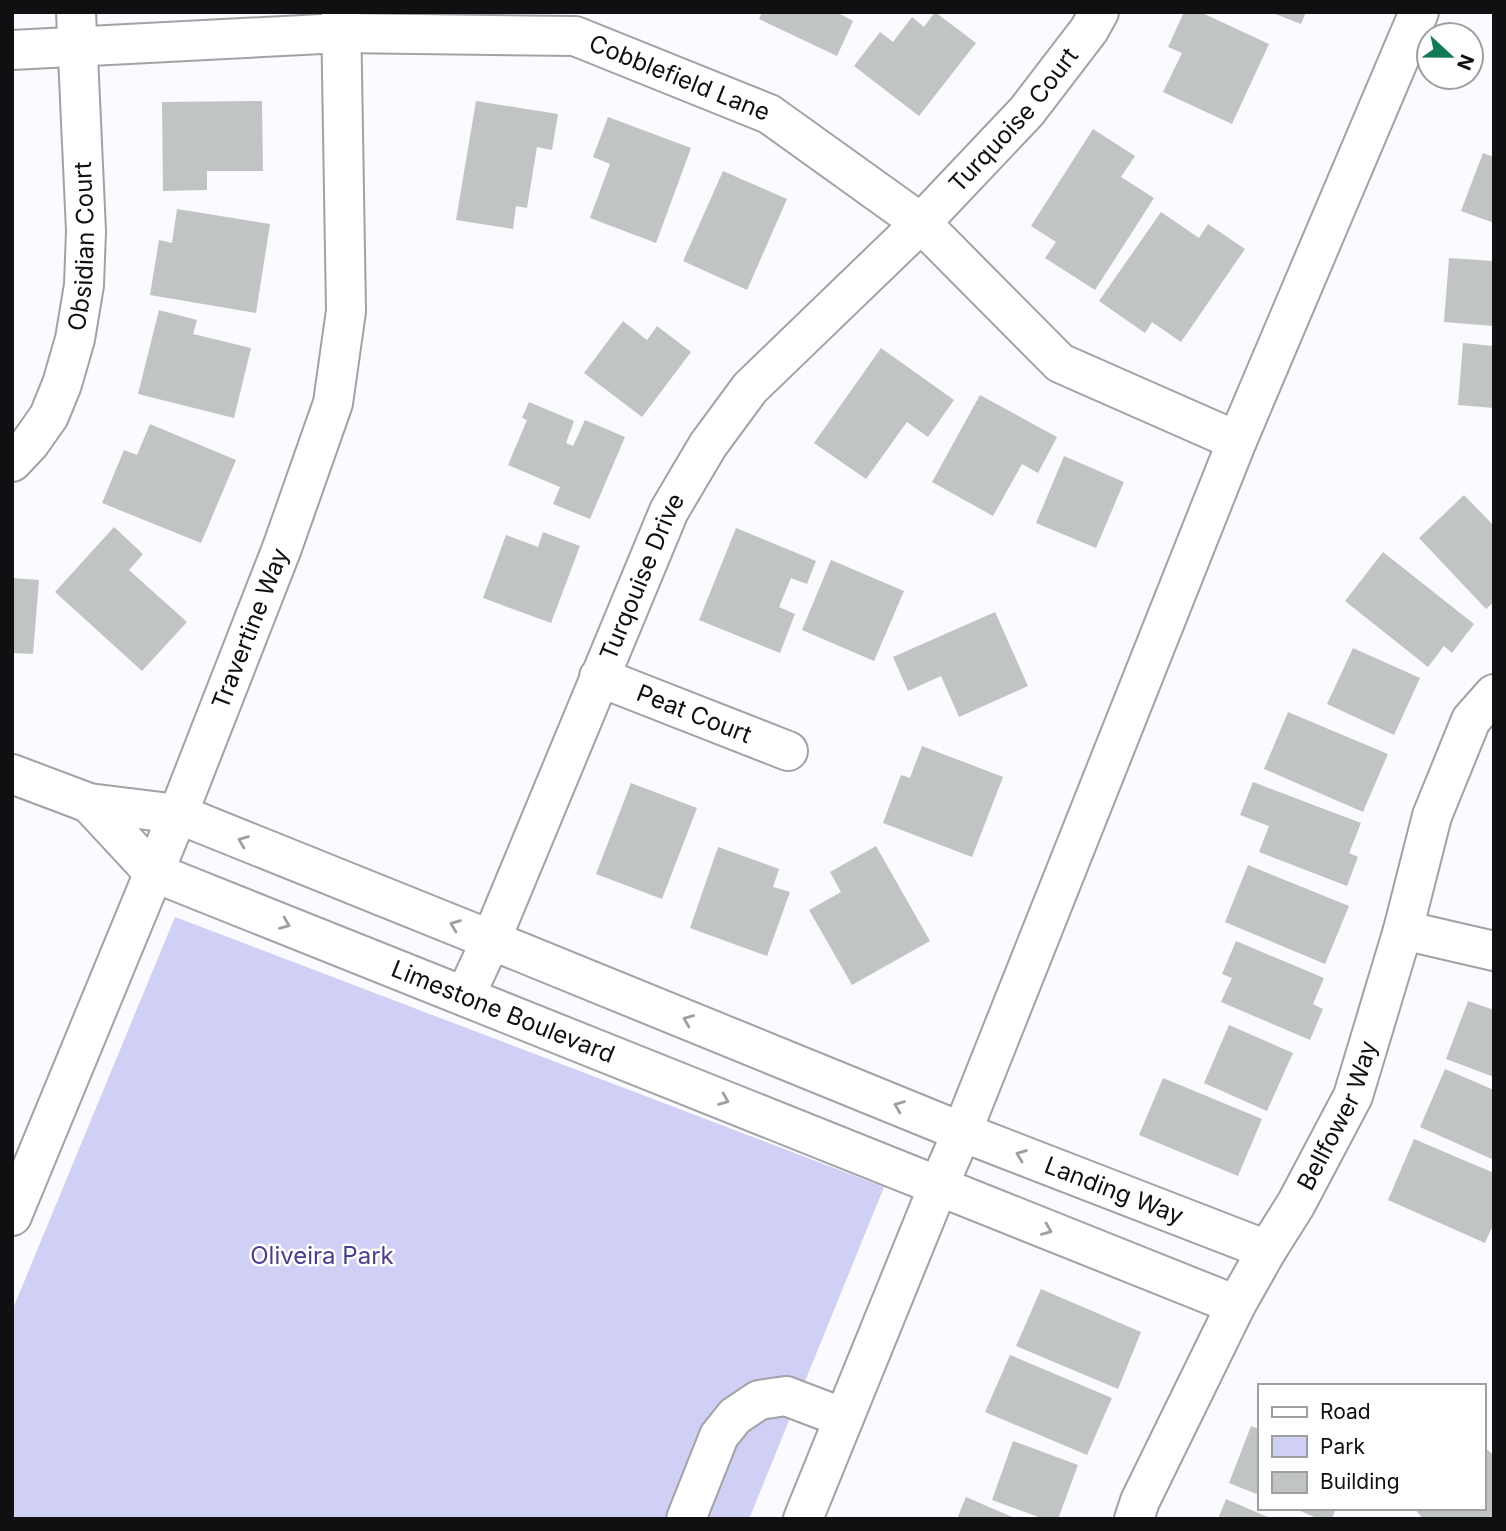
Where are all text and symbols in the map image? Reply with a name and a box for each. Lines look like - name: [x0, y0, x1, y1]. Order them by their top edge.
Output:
- north arrow: [1415, 21, 1485, 91]
- street label: Cobblefield Lane: [585, 28, 774, 127]
- street label: Turquoise Court: [943, 42, 1084, 198]
- text: N: [1452, 51, 1479, 73]
- street label: Obsidian Court: [62, 161, 100, 333]
- street label: Turqouise Drive: [594, 488, 690, 665]
- street label: Travertine Way: [205, 544, 295, 713]
- street label: Peat Court: [633, 678, 756, 749]
- one-way arrow: [238, 835, 250, 849]
- one-way arrow: [278, 916, 290, 930]
- one-way arrow: [449, 920, 461, 934]
- street label: Limestone Boulevard: [387, 954, 619, 1069]
- one-way arrow: [683, 1015, 695, 1029]
- street label: Bellfower Way: [1291, 1037, 1383, 1195]
- one-way arrow: [717, 1092, 729, 1106]
- one-way arrow: [893, 1101, 905, 1115]
- one-way arrow: [1015, 1149, 1027, 1163]
- street label: Landing Way: [1041, 1150, 1188, 1230]
- one-way arrow: [1040, 1221, 1052, 1235]
- park label: Oliveira Park: [250, 1241, 394, 1270]
- legend: [1258, 1384, 1485, 1510]
- text: Road: [1320, 1399, 1371, 1424]
- text: Park: [1320, 1434, 1365, 1459]
- text: Building: [1320, 1469, 1400, 1494]

